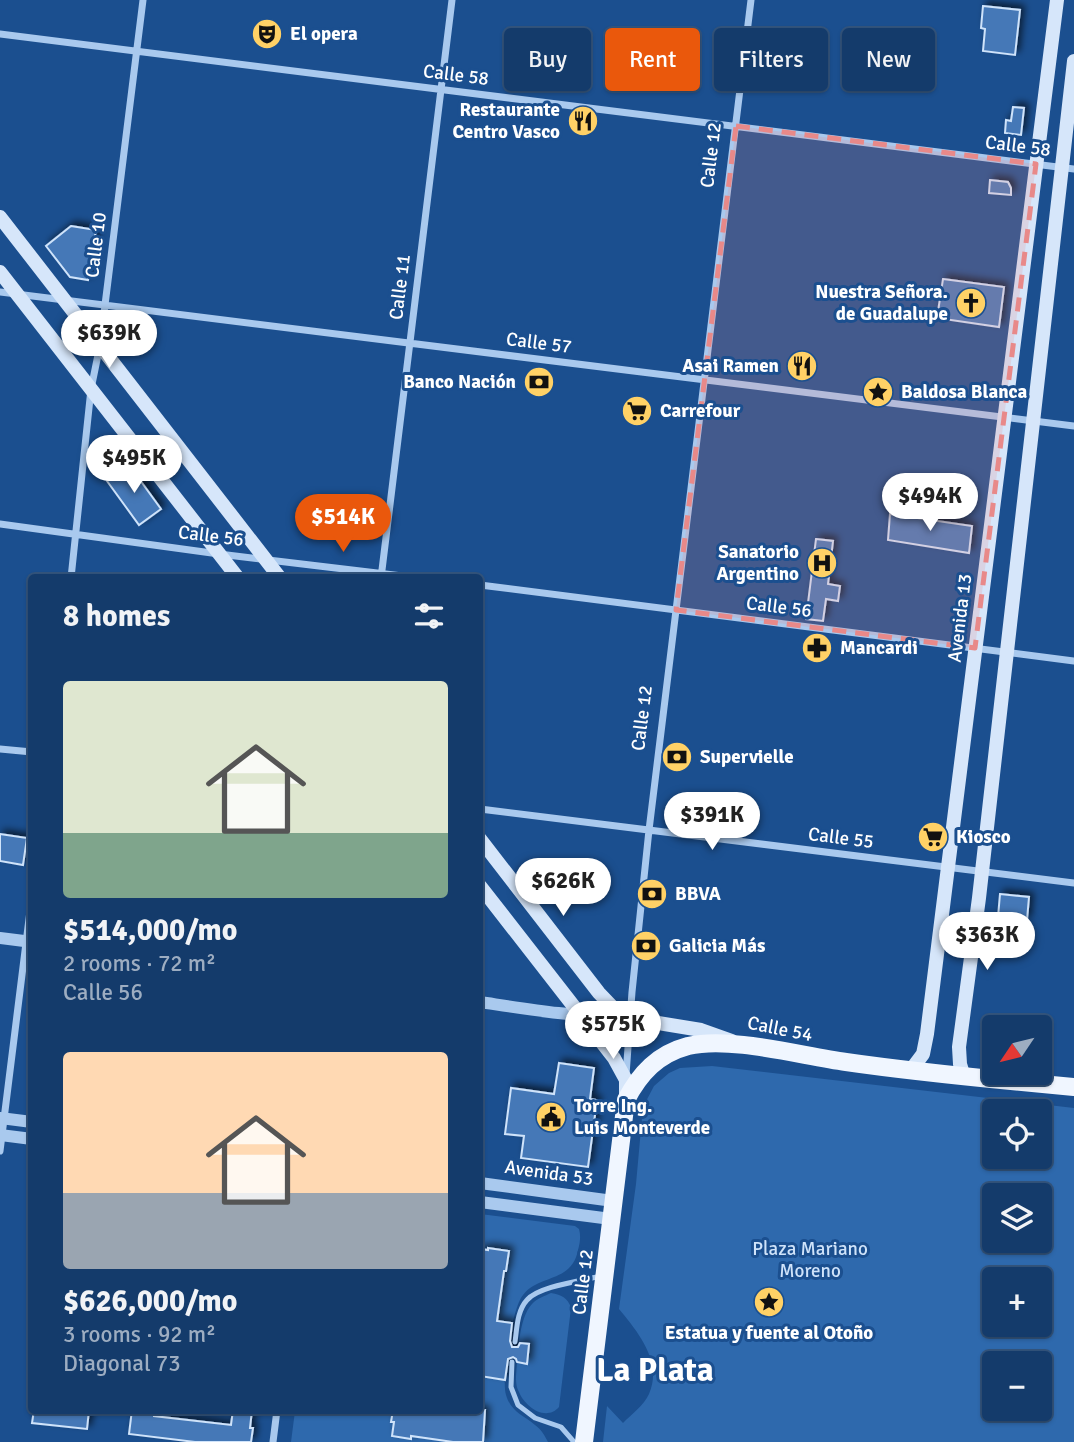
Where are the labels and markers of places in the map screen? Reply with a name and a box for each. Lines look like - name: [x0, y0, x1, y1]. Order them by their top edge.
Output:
- theatre icon: El opera: [250, 17, 284, 51]
- place label: El opera: [290, 22, 358, 46]
- place label: Restaurante Centro Vasco: [452, 98, 560, 144]
- restaurant icon: Restaurante Centro Vasco: [566, 104, 600, 138]
- place label: Nuestra Señora. de Guadalupe: [815, 280, 948, 326]
- church icon: Nuestra Señora. de Guadalupe: [954, 286, 988, 320]
- pin: $639K: [60, 310, 158, 370]
- restaurant icon: Asai Ramen: [785, 349, 819, 383]
- place label: Asai Ramen: [682, 354, 779, 378]
- bank icon: Banco Nación: [522, 365, 556, 399]
- place label: Banco Nación: [403, 370, 516, 394]
- place icon: Baldosa Blanca: [861, 375, 895, 409]
- place label: Baldosa Blanca: [901, 380, 1028, 404]
- supermarket icon: Carrefour: [620, 394, 654, 428]
- place label: Carrefour: [660, 399, 741, 423]
- pin: $495K: [85, 435, 183, 495]
- pin: $494K: [881, 474, 979, 533]
- pin: $514K: [294, 494, 392, 554]
- place label: Sanatorio Argentino: [716, 540, 799, 586]
- hospital icon: Sanatorio Argentino: [805, 546, 839, 580]
- pharmacy icon: Mancardi: [800, 631, 834, 665]
- place label: Mancardi: [840, 636, 918, 660]
- bank icon: Supervielle: [660, 740, 694, 774]
- place label: Supervielle: [700, 745, 794, 769]
- pin: $391K: [663, 792, 761, 852]
- supermarket icon: Kiosco: [916, 820, 950, 854]
- place label: Kiosco: [956, 825, 1011, 849]
- pin: $626K: [514, 858, 612, 918]
- bank icon: BBVA: [635, 877, 669, 911]
- place label: BBVA: [675, 882, 721, 906]
- pin: $363K: [938, 912, 1036, 972]
- bank icon: Galicia Más: [629, 929, 663, 963]
- place label: Galicia Más: [669, 934, 765, 958]
- pin: $575K: [564, 1002, 662, 1061]
- place label: Torre Ing. Luis Monteverde: [574, 1094, 710, 1140]
- public building icon: Torre Ing. Luis Monteverde: [534, 1100, 568, 1134]
- place icon: Estatua y fuente al Otoño: [752, 1285, 786, 1319]
- place label: Estatua y fuente al Otoño: [665, 1321, 873, 1345]

